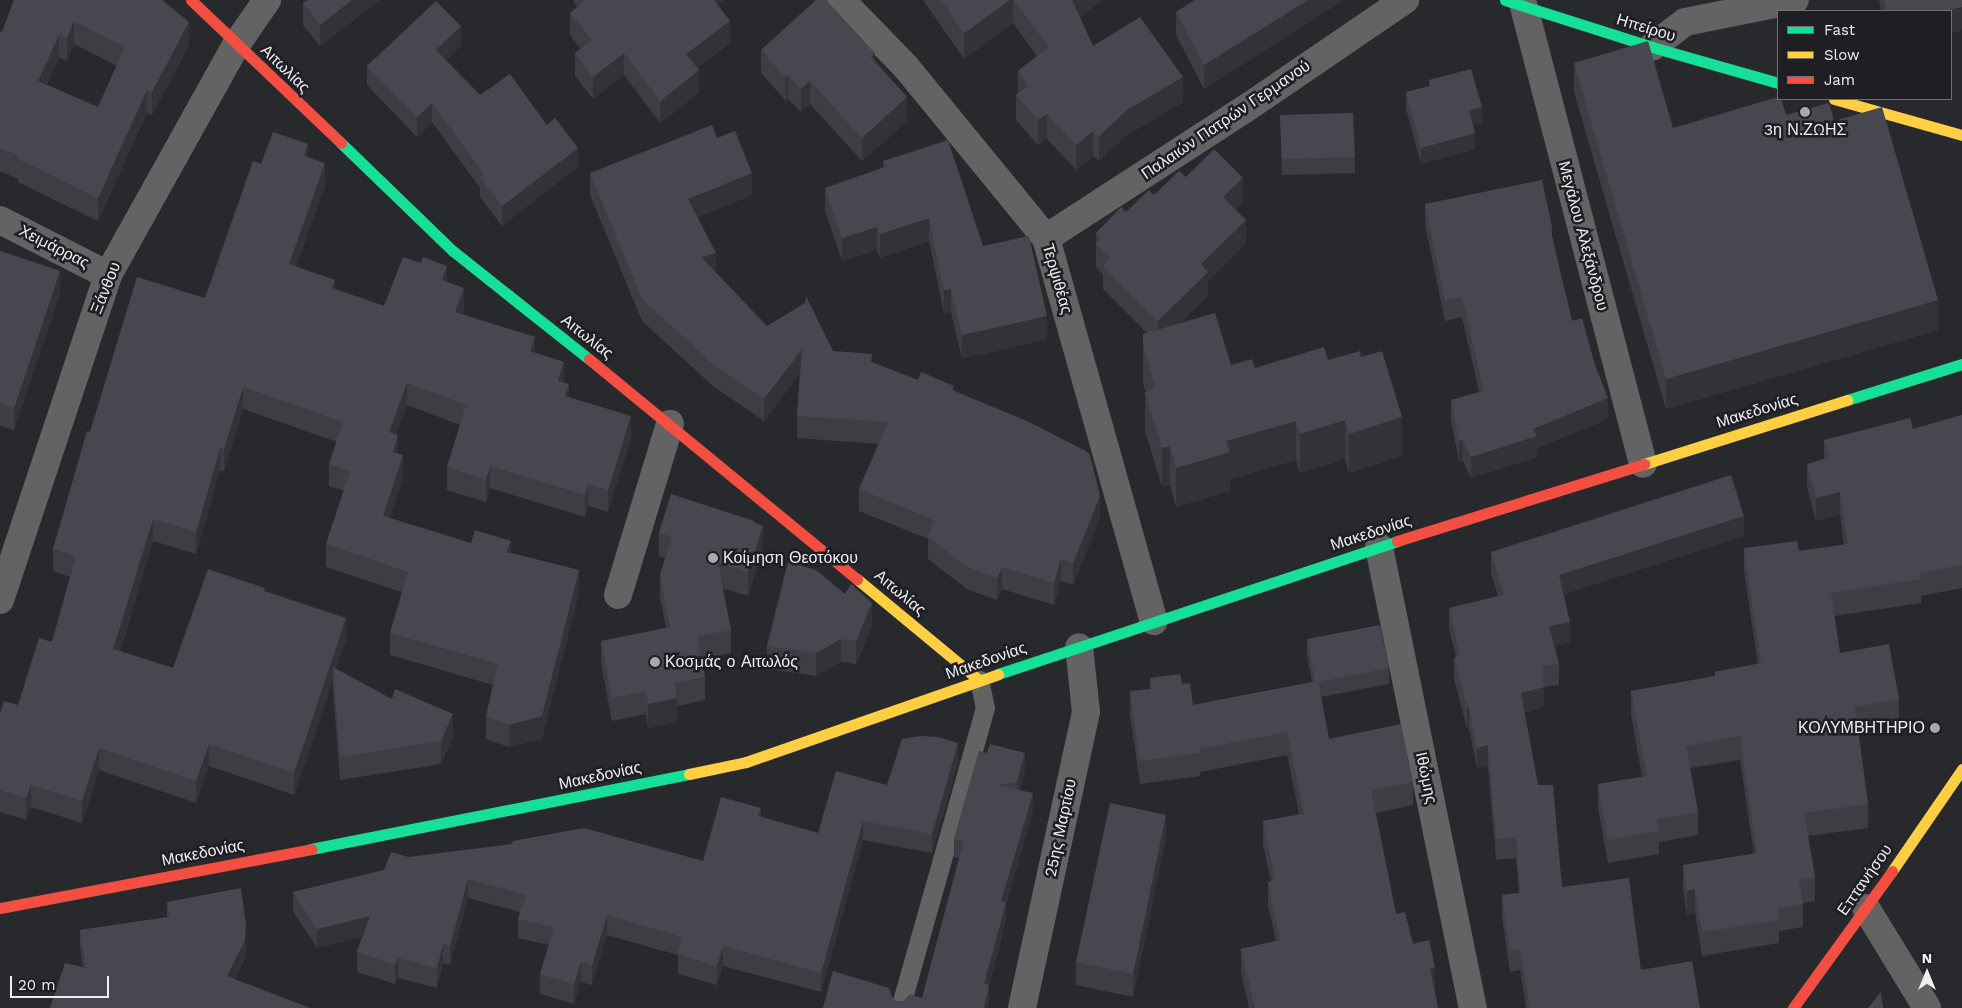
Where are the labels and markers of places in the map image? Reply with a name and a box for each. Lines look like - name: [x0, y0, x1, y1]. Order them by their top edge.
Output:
- marker: 3η Ν.ΖΩΗΣ: [1799, 106, 1811, 118]
- place label: 3η Ν.ΖΩΗΣ: [1764, 120, 1846, 140]
- place label: Κοίμηση Θεοτόκου: [723, 548, 858, 568]
- marker: Κοίμηση Θεοτόκου: [707, 552, 719, 564]
- place label: Κοσμάς ο Αιτωλός: [665, 652, 798, 672]
- marker: Κοσμάς ο Αιτωλός: [649, 656, 661, 668]
- place label: ΚΟΛΥΜΒΗΤΗΡΙΟ: [1798, 718, 1925, 738]
- marker: ΚΟΛΥΜΒΗΤΗΡΙΟ: [1929, 722, 1941, 734]

